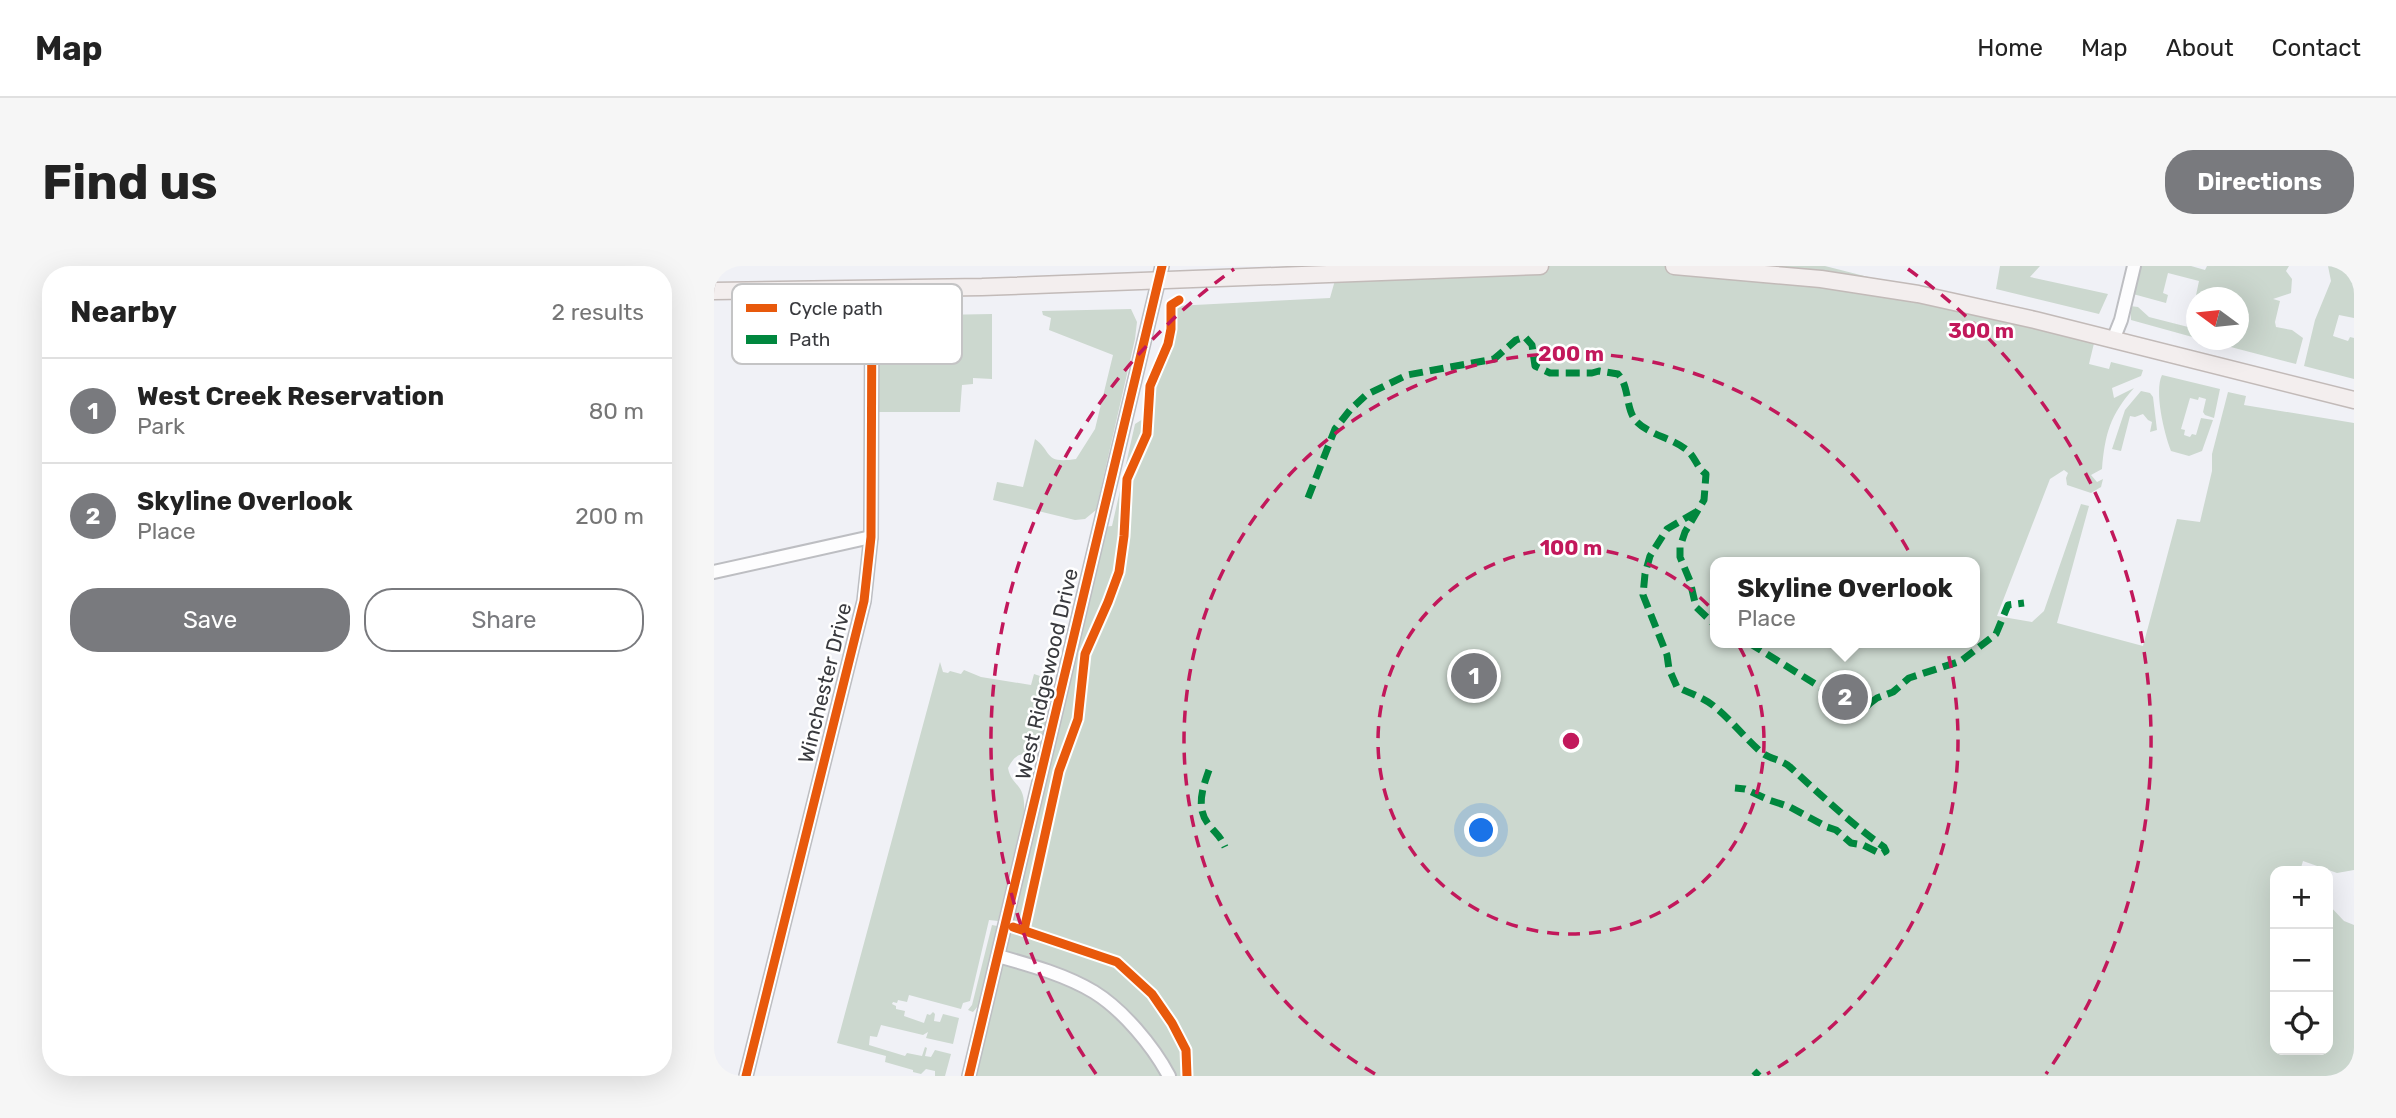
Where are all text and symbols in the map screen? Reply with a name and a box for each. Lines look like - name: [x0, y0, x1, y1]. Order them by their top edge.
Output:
- text: Map: [35, 29, 103, 68]
- text: Home: [1977, 34, 2043, 62]
- text: Map: [2081, 34, 2128, 62]
- text: About: [2166, 34, 2234, 62]
- text: Contact: [2272, 34, 2361, 62]
- button: Directions: [2165, 150, 2354, 214]
- text: Find us: [42, 153, 218, 211]
- legend: [732, 284, 962, 364]
- north arrow: [2186, 287, 2249, 350]
- text: Nearby: [70, 294, 177, 330]
- text: Cycle path: [789, 297, 883, 320]
- text: 2 results: [552, 298, 644, 326]
- text: 300 m: [1948, 318, 2014, 343]
- text: Path: [789, 328, 830, 351]
- text: 200 m: [1538, 341, 1604, 366]
- text: West Creek Reservation: [137, 381, 444, 412]
- text: 1: [87, 397, 99, 425]
- text: 80 m: [589, 397, 644, 425]
- text: Park: [137, 412, 185, 440]
- text: Skyline Overlook: [137, 486, 353, 517]
- text: 2: [86, 502, 100, 530]
- text: 200 m: [575, 502, 644, 530]
- text: Place: [137, 517, 196, 545]
- text: 100 m: [1540, 535, 1602, 560]
- popup: [1710, 557, 1980, 648]
- street label: West Ridgewood Drive: [1010, 566, 1083, 782]
- text: Skyline Overlook: [1737, 573, 1953, 604]
- button: Save: [70, 588, 350, 652]
- button: Share: [364, 588, 644, 652]
- street label: Winchester Drive: [792, 600, 857, 766]
- text: Place: [1737, 604, 1796, 632]
- pin: 1: [1451, 650, 1497, 702]
- pin: 2: [1822, 671, 1868, 723]
- centre of rings: [1559, 729, 1583, 753]
- your location: [1464, 813, 1498, 847]
- map controls: [2270, 866, 2333, 1055]
- button: +: [2270, 866, 2333, 929]
- button: −: [2270, 929, 2333, 992]
- button: locate: [2270, 992, 2333, 1055]

